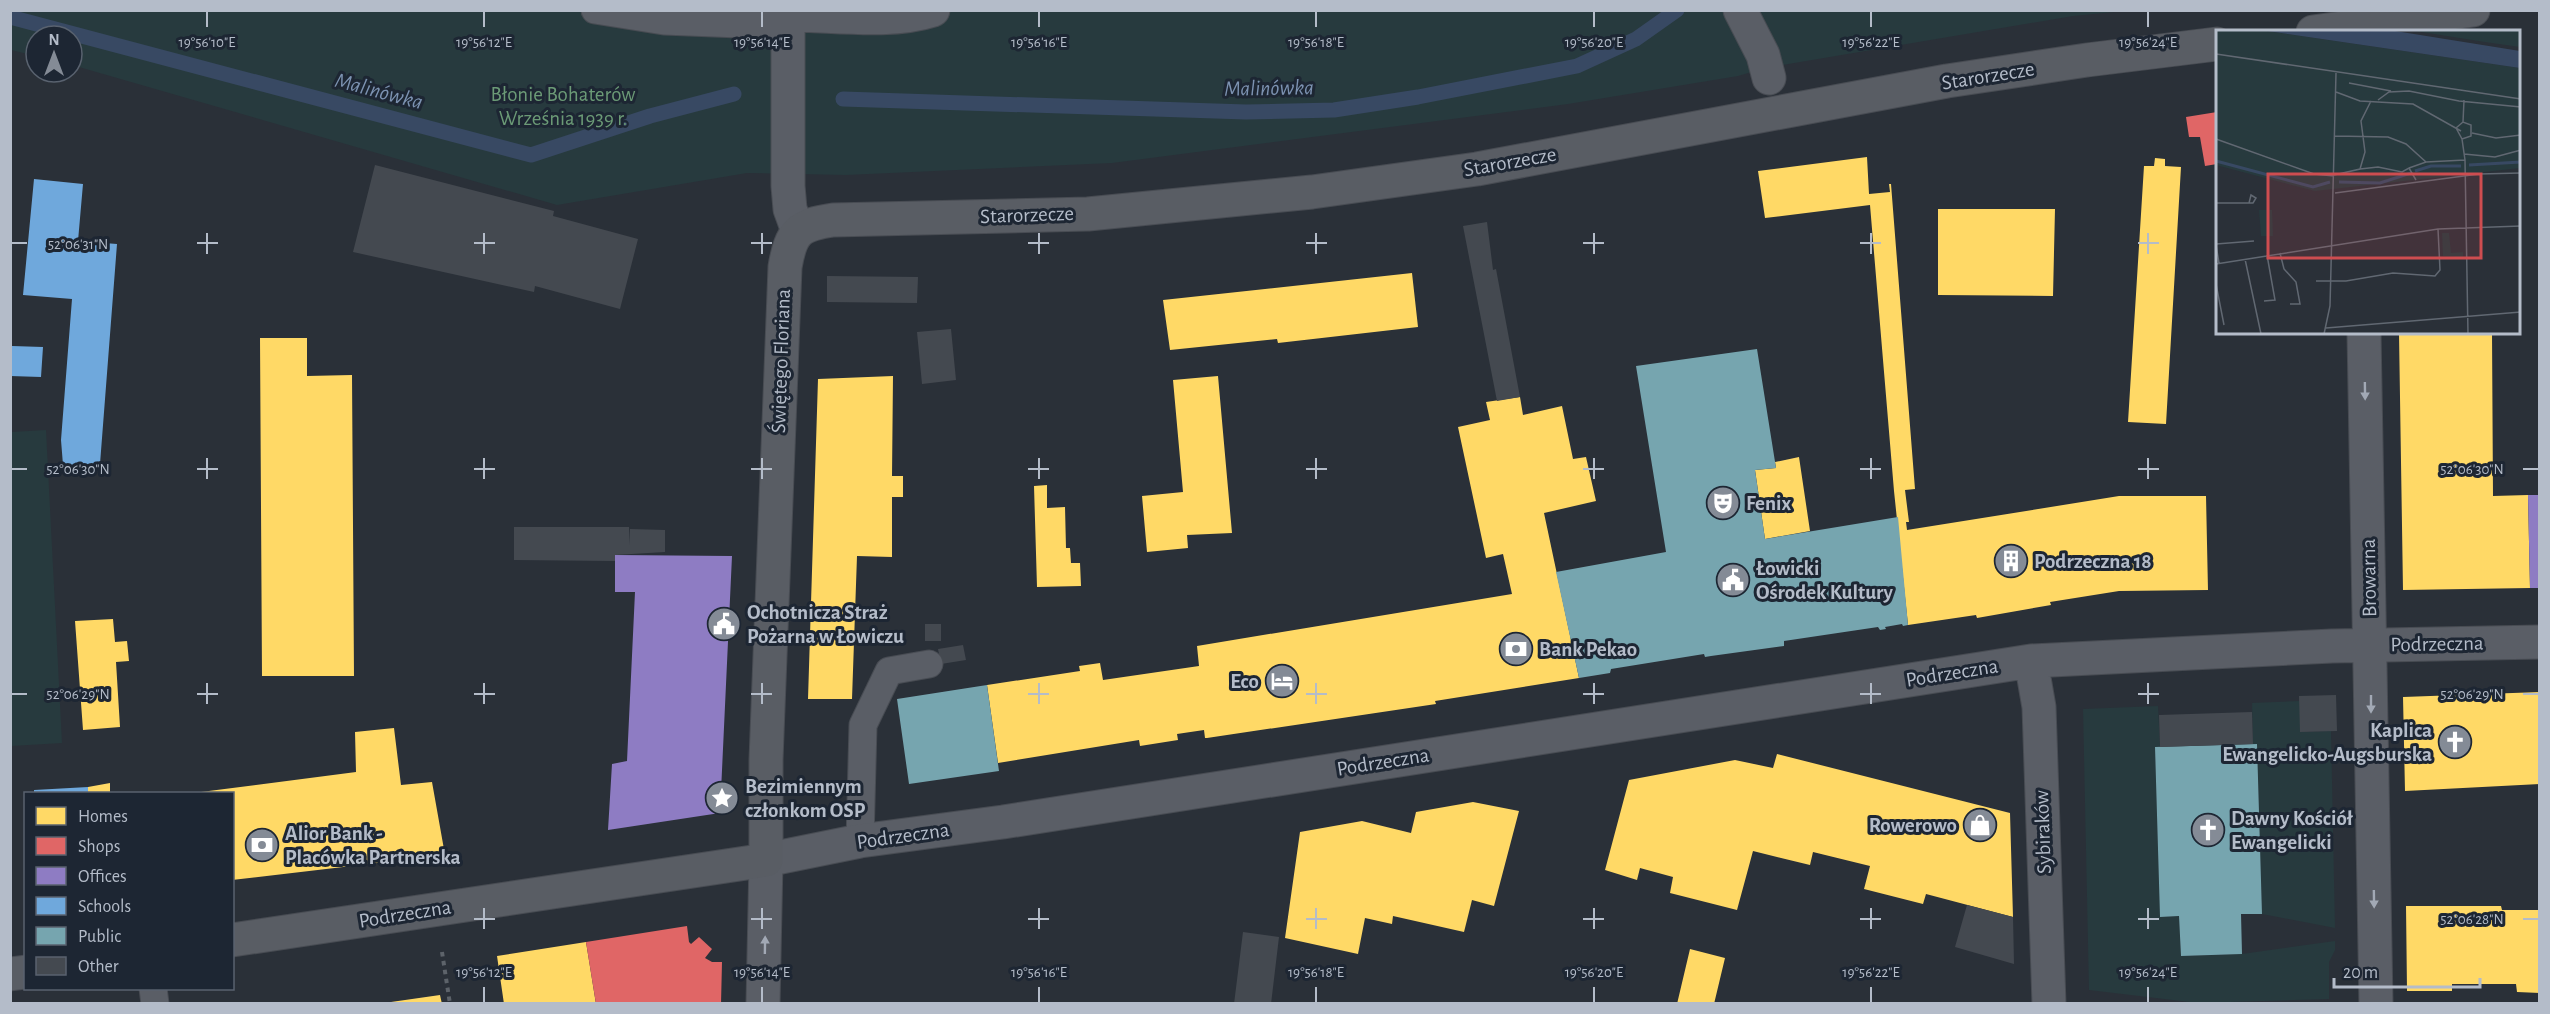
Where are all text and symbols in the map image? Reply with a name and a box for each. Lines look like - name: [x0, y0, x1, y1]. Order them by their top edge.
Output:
- north arrow: [24, 24, 84, 84]
- inset map: [2216, 30, 2520, 334]
- text: N: [48, 32, 60, 48]
- text: 19°56'10"E: [179, 35, 235, 50]
- text: 19°56'12"E: [456, 35, 512, 50]
- text: 19°56'14"E: [734, 35, 790, 50]
- text: 19°56'16"E: [1011, 35, 1067, 50]
- text: 19°56'18"E: [1288, 35, 1344, 50]
- text: 19°56'20"E: [1565, 35, 1623, 50]
- text: 19°56'22"E: [1842, 35, 1900, 50]
- text: 19°56'24"E: [2119, 35, 2177, 50]
- street label: Starorzecze: [1940, 58, 2036, 94]
- water label: Malinówka: [333, 69, 425, 113]
- water label: Malinówka: [1224, 76, 1314, 100]
- park label: Błonie Bohaterów Września 1939 r.: [491, 84, 635, 129]
- street label: Starorzecze: [1462, 144, 1558, 180]
- street label: Starorzecze: [980, 203, 1074, 227]
- text: 52°06'31"N: [48, 237, 108, 252]
- street label: Świętego Floriana: [765, 288, 794, 434]
- one-way arrow: [2360, 382, 2370, 401]
- text: 52°06'30"N: [46, 462, 110, 477]
- text: 52°06'30"N: [2440, 462, 2504, 477]
- theatre icon: Fenix: [1705, 485, 1741, 521]
- place label: Fenix: [1746, 493, 1792, 514]
- street label: Browarna: [2358, 538, 2380, 617]
- building icon: Podrzeczna 18: [1993, 543, 2029, 579]
- place label: Podrzeczna 18: [2034, 551, 2152, 572]
- place label: Łowicki Ośrodek Kultury: [1755, 558, 1893, 603]
- public building icon: Łowicki Ośrodek Kultury: [1715, 562, 1751, 598]
- place label: Ochotnicza Straż Pożarna w Łowiczu: [747, 602, 904, 647]
- public building icon: Ochotnicza Straż Pożarna w Łowiczu: [706, 606, 742, 642]
- bank icon: Bank Pekao: [1498, 631, 1534, 667]
- street label: Podrzeczna: [2390, 633, 2484, 655]
- place label: Bank Pekao: [1539, 639, 1637, 660]
- street label: Podrzeczna: [1904, 655, 2000, 691]
- hotel icon: Eco: [1264, 663, 1300, 699]
- place label: Eco: [1230, 671, 1259, 692]
- text: 52°06'29"N: [46, 687, 110, 702]
- text: 52°06'29"N: [2440, 687, 2504, 702]
- one-way arrow: [2366, 695, 2376, 714]
- place label: Kaplica Ewangelicko-Augsburska: [2222, 720, 2432, 765]
- church icon: Kaplica Ewangelicko-Augsburska: [2437, 724, 2473, 760]
- street label: Podrzeczna: [1335, 744, 1431, 780]
- place label: Bezimiennym członkom OSP: [745, 776, 866, 821]
- place icon: Bezimiennym członkom OSP: [704, 780, 740, 816]
- street label: Sybiraków: [2031, 790, 2055, 874]
- legend: [24, 792, 234, 990]
- shop icon: Rowerowo: [1962, 807, 1998, 843]
- text: Homes: [78, 808, 128, 826]
- place label: Dawny Kościół Ewangelicki: [2231, 808, 2354, 853]
- church icon: Dawny Kościół Ewangelicki: [2190, 812, 2226, 848]
- place label: Rowerowo: [1869, 815, 1957, 836]
- street label: Podrzeczna: [855, 819, 951, 853]
- place label: Alior Bank - Placówka Partnerska: [285, 823, 461, 868]
- bank icon: Alior Bank - Placówka Partnerska: [244, 827, 280, 863]
- text: Shops: [78, 838, 120, 856]
- text: Offices: [78, 868, 127, 886]
- one-way arrow: [2369, 889, 2379, 908]
- street label: Podrzeczna: [357, 896, 453, 932]
- text: Schools: [78, 898, 131, 916]
- text: 52°06'28"N: [2440, 912, 2504, 927]
- text: Public: [78, 928, 121, 946]
- one-way arrow: [761, 936, 770, 955]
- scale bar: [2334, 951, 2480, 989]
- text: Other: [78, 958, 119, 976]
- text: 20 m: [2343, 964, 2378, 982]
- text: 19°56'12"E: [456, 965, 512, 980]
- text: 19°56'14"E: [734, 965, 790, 980]
- text: 19°56'16"E: [1011, 965, 1067, 980]
- text: 19°56'18"E: [1288, 965, 1344, 980]
- text: 19°56'20"E: [1565, 965, 1623, 980]
- text: 19°56'22"E: [1842, 965, 1900, 980]
- text: 19°56'24"E: [2119, 965, 2177, 980]

